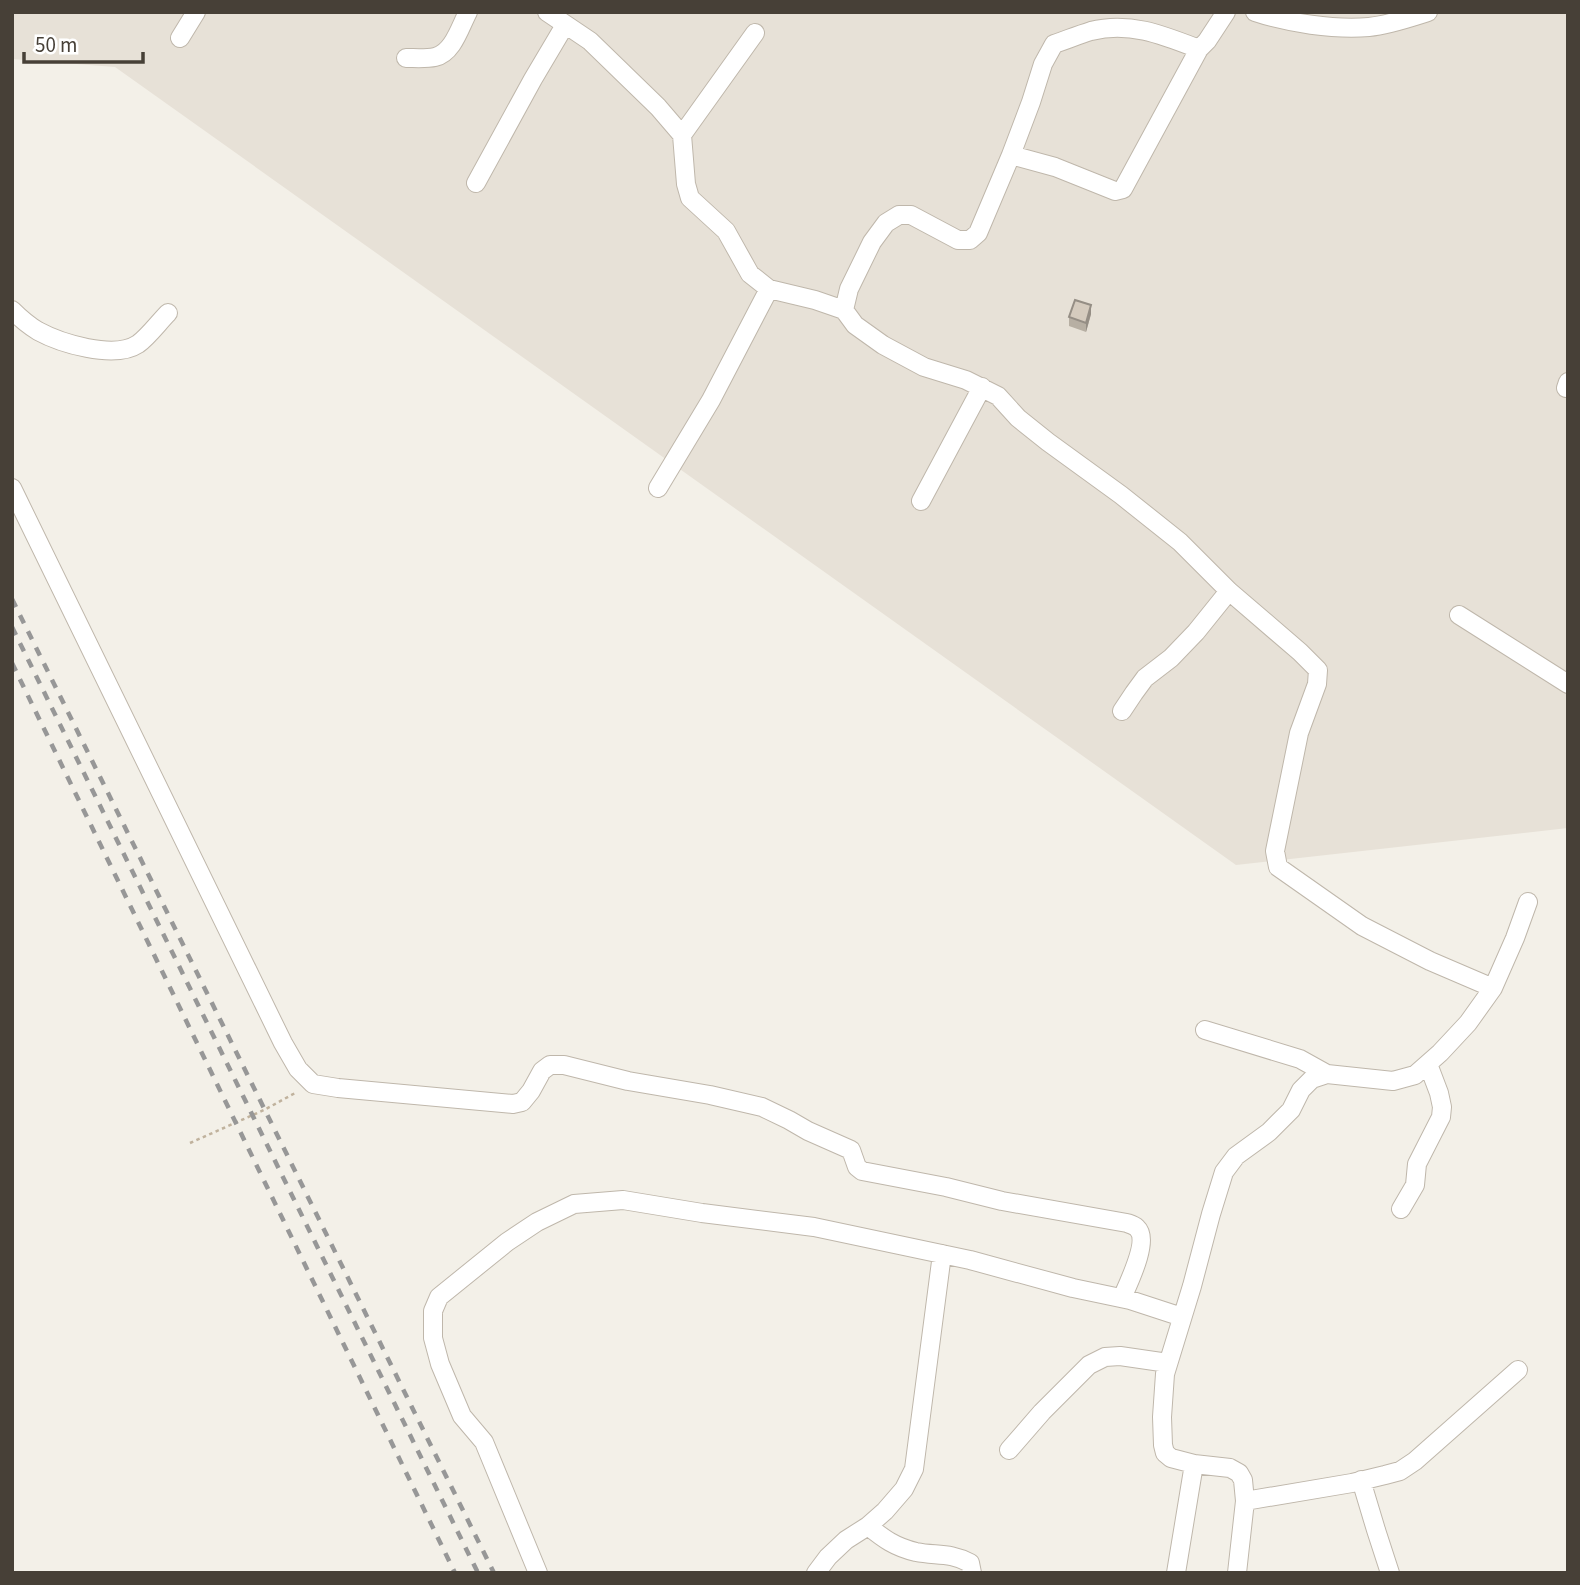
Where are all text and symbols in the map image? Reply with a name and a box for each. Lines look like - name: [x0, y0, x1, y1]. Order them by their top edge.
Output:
- scale bar: [24, 21, 144, 65]
- text: 50 m: [35, 30, 77, 60]

